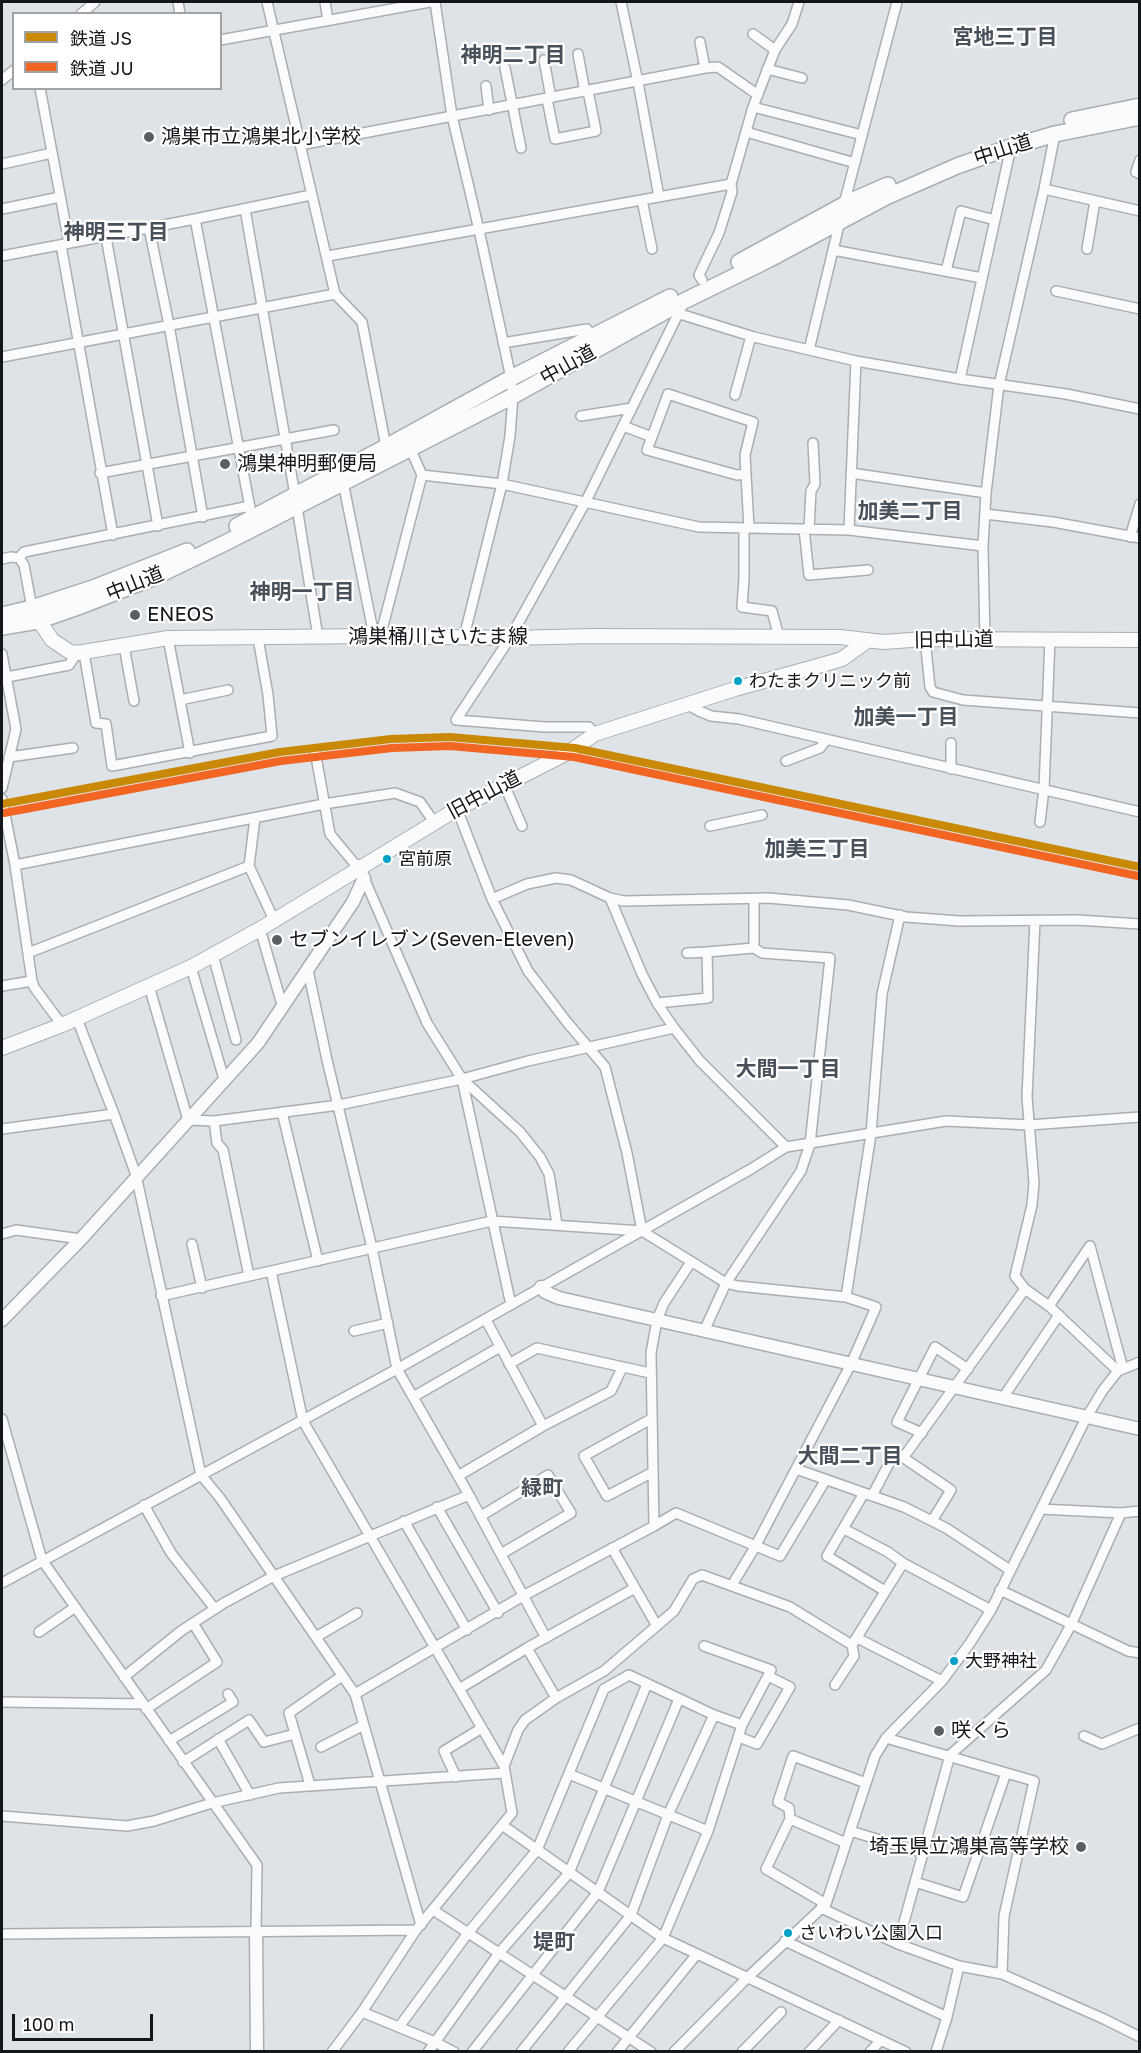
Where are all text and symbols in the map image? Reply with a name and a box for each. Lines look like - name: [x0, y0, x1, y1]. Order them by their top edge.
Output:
- legend: [12, 12, 222, 90]
- district label: 宮地三丁目: [953, 24, 1057, 50]
- text: 鉄道 JS: [70, 27, 132, 49]
- district label: 神明二丁目: [461, 42, 565, 68]
- text: 鉄道 JU: [70, 57, 134, 79]
- place label: 鴻巣市立鴻巣北小学校: [161, 125, 361, 149]
- street label: 中山道: [971, 129, 1035, 171]
- marker: 鴻巣市立鴻巣北小学校: [142, 130, 156, 144]
- district label: 神明三丁目: [64, 219, 168, 245]
- street label: 中山道: [536, 340, 600, 390]
- place label: 鴻巣神明郵便局: [237, 452, 377, 476]
- marker: 鴻巣神明郵便局: [218, 457, 232, 471]
- district label: 加美二丁目: [858, 498, 962, 524]
- street label: 中山道: [103, 562, 167, 606]
- district label: 神明一丁目: [250, 579, 354, 605]
- place label: ENEOS: [147, 603, 214, 627]
- marker: ENEOS: [128, 608, 142, 622]
- street label: 鴻巣桶川さいたま線: [348, 625, 528, 649]
- street label: 旧中山道: [914, 627, 994, 653]
- place label: わたまクリニック前: [749, 670, 911, 692]
- marker: わたまクリニック前: [732, 675, 744, 687]
- district label: 加美一丁目: [854, 704, 958, 730]
- street label: 旧中山道: [443, 766, 525, 824]
- district label: 加美三丁目: [765, 836, 869, 862]
- place label: 宮前原: [398, 848, 452, 870]
- marker: 宮前原: [381, 853, 393, 865]
- place label: セブンイレブン(Seven-Eleven): [289, 928, 575, 952]
- marker: セブンイレブン(Seven-Eleven): [270, 933, 284, 947]
- district label: 大間一丁目: [736, 1056, 840, 1082]
- district label: 大間二丁目: [798, 1443, 902, 1469]
- district label: 緑町: [521, 1475, 563, 1501]
- place label: 大野神社: [965, 1650, 1037, 1672]
- marker: 大野神社: [948, 1655, 960, 1667]
- place label: 咲くら: [951, 1719, 1011, 1743]
- marker: 咲くら: [932, 1724, 946, 1738]
- place label: 埼玉県立鴻巣高等学校: [869, 1835, 1069, 1859]
- marker: 埼玉県立鴻巣高等学校: [1074, 1840, 1088, 1854]
- place label: さいわい公園入口: [799, 1922, 943, 1944]
- marker: さいわい公園入口: [782, 1927, 794, 1939]
- district label: 堤町: [533, 1929, 575, 1955]
- scale bar: [15, 2002, 156, 2040]
- text: 100 m: [23, 2013, 74, 2035]

